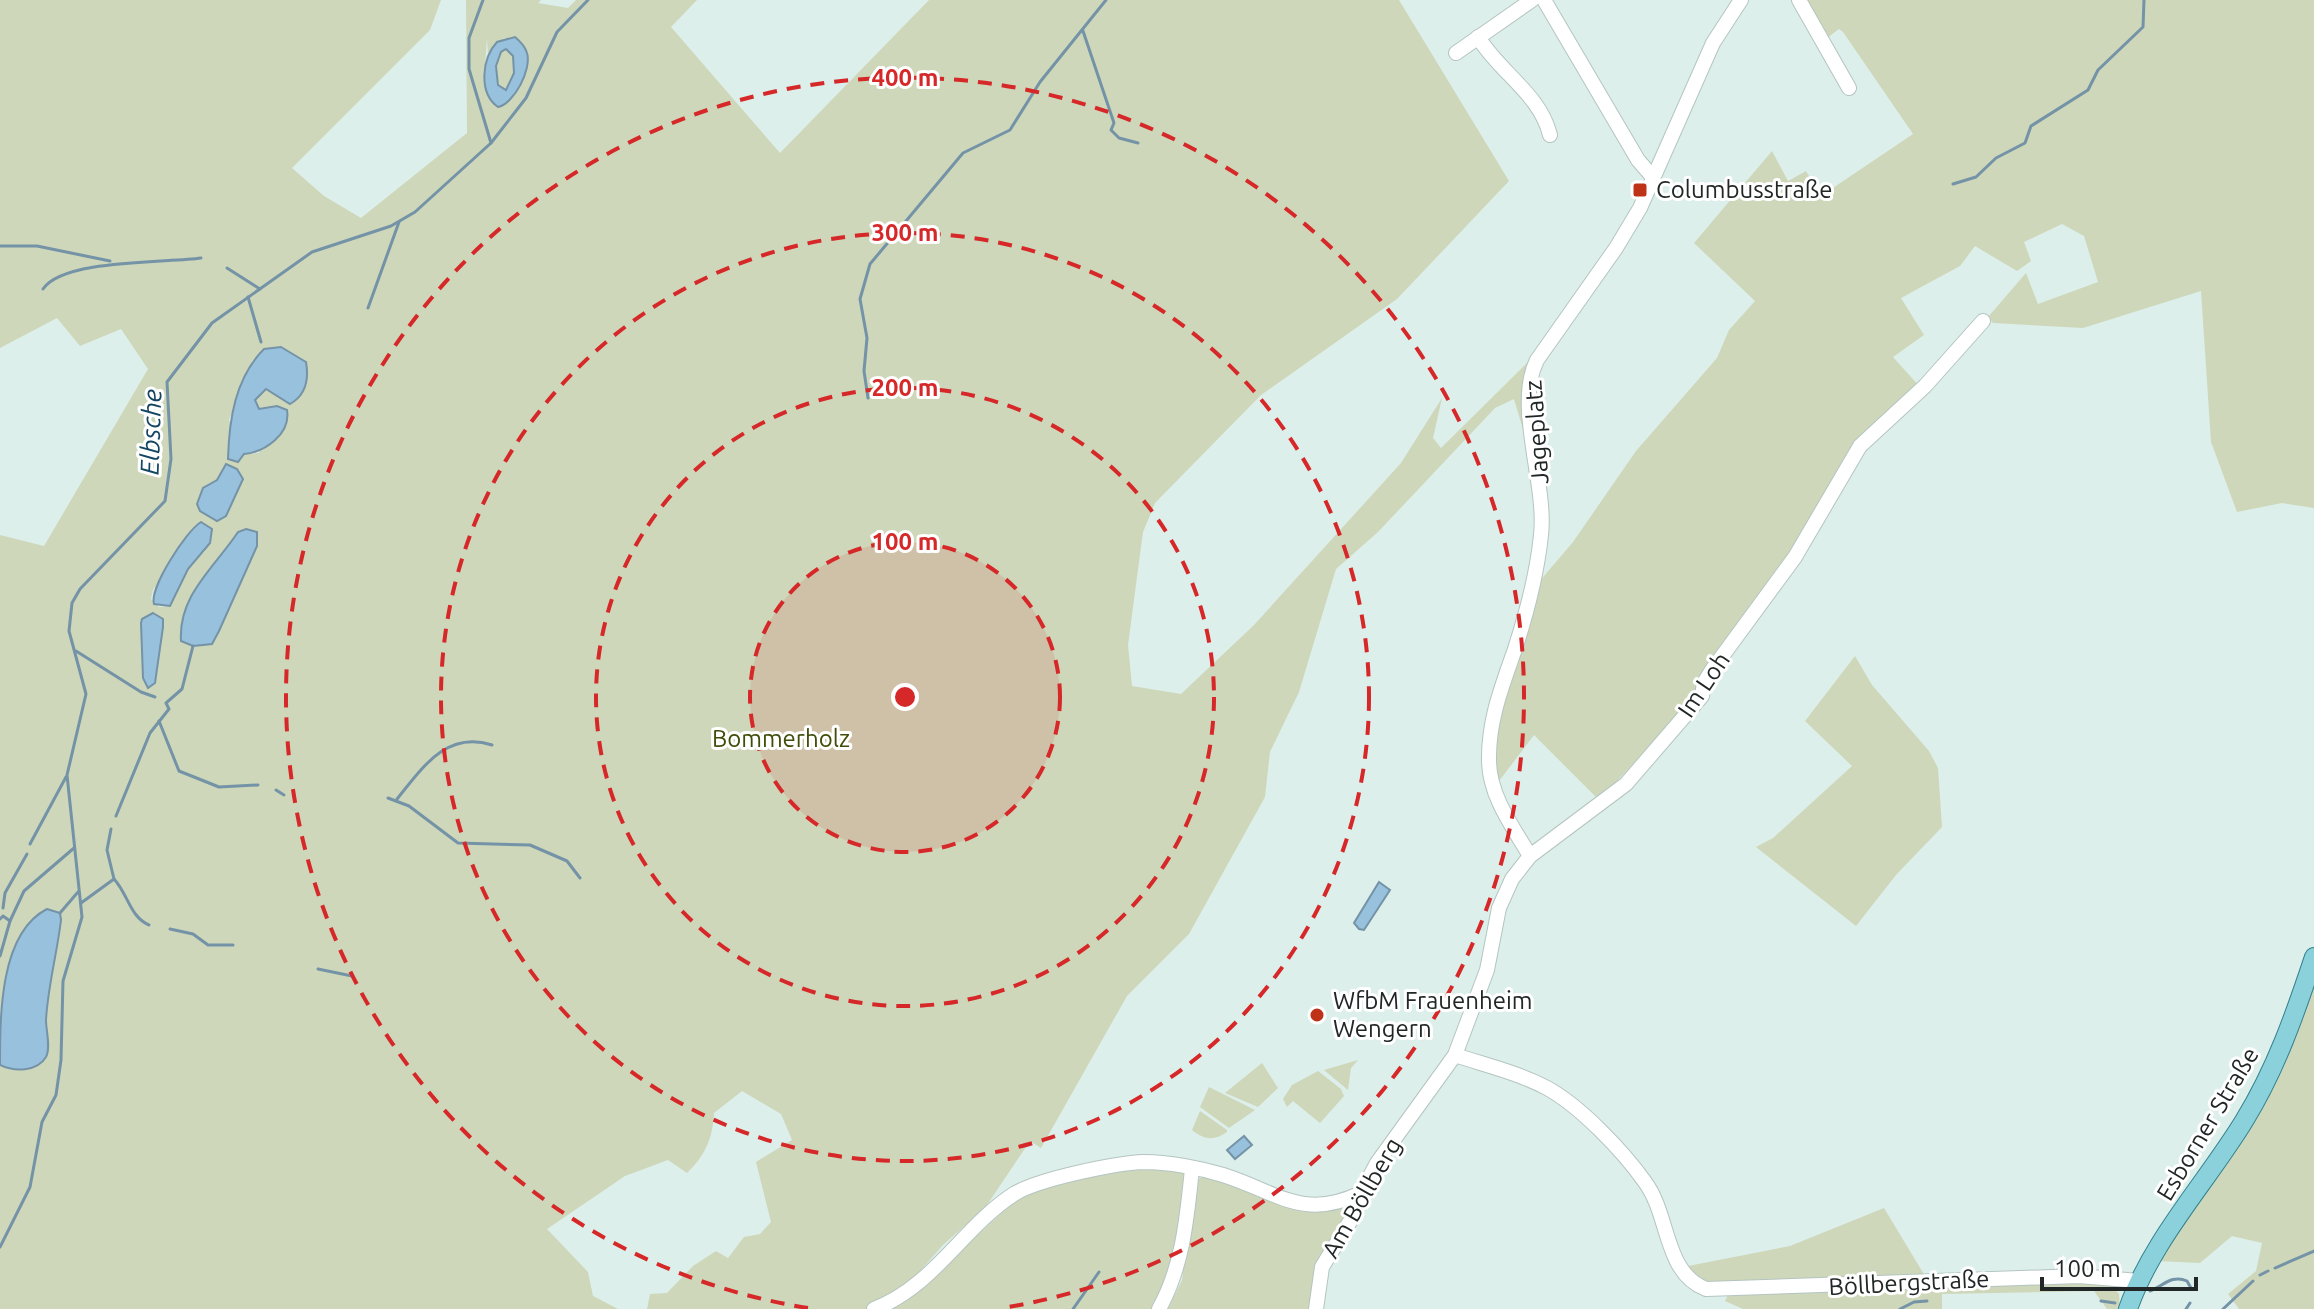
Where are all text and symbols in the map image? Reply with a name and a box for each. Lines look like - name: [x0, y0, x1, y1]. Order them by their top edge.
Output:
- text: 400 m: [872, 64, 938, 91]
- place label: Columbusstraße: [1656, 176, 1833, 203]
- marker: Columbusstraße: [1631, 181, 1649, 199]
- text: 300 m: [872, 219, 938, 246]
- text: 200 m: [872, 374, 938, 401]
- street label: Jageplatz: [1519, 379, 1554, 485]
- water label: Elbsche: [135, 388, 166, 476]
- text: 100 m: [872, 528, 938, 555]
- street label: Im Loh: [1672, 647, 1735, 722]
- centre of rings: [891, 683, 919, 711]
- park label: Bommerholz: [712, 725, 850, 752]
- place label: WfbM Frauenheim Wengern: [1333, 987, 1533, 1042]
- marker: WfbM Frauenheim Wengern: [1308, 1006, 1326, 1024]
- street label: Esborner Straße: [2151, 1042, 2264, 1205]
- street label: Am Böllberg: [1316, 1133, 1407, 1262]
- scale bar: [2042, 1241, 2196, 1291]
- text: 100 m: [2054, 1255, 2121, 1282]
- street label: Böllbergstraße: [1828, 1265, 1990, 1300]

